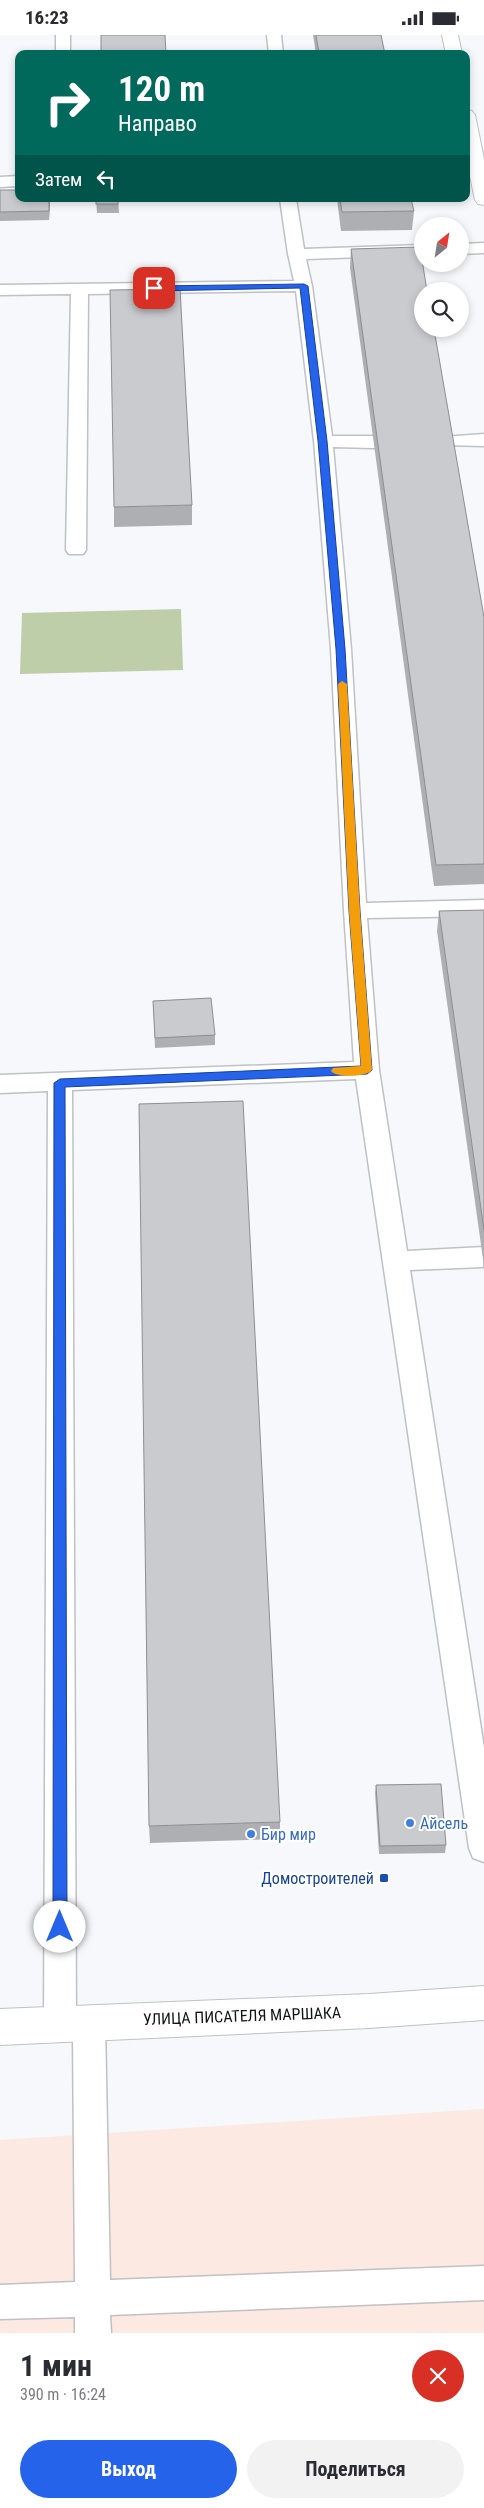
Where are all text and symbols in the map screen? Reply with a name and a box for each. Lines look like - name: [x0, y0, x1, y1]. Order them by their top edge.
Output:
- text: 16:23: [25, 6, 69, 29]
- text: 120 m: [118, 69, 205, 110]
- icon: right: [35, 70, 100, 135]
- text: Направо: [118, 111, 197, 136]
- icon: left: [92, 165, 120, 193]
- text: Затем: [35, 168, 82, 191]
- north arrow: [414, 217, 469, 273]
- map controls: [414, 217, 469, 337]
- pin: [133, 267, 175, 309]
- icon: arrive: [140, 274, 168, 302]
- button: search: [414, 282, 469, 337]
- place label: Айсель: [420, 1814, 468, 1833]
- marker: Айсель: [404, 1817, 416, 1829]
- place label: Бир мир: [261, 1825, 316, 1844]
- marker: Бир мир: [245, 1828, 257, 1840]
- place label: Домостроителей: [261, 1869, 374, 1888]
- marker: Домостроителей: [378, 1872, 390, 1884]
- position arrow: [33, 1900, 85, 1952]
- street label: УЛИЦА ПИСАТЕЛЯ МАРШАКА: [143, 2003, 341, 2029]
- text: 1 мин: [20, 2348, 92, 2383]
- button: close: [412, 2350, 464, 2402]
- text: 390 m · 16:24: [20, 2385, 106, 2404]
- button: Выход: [20, 2440, 237, 2498]
- button: Поделиться: [247, 2440, 464, 2498]

